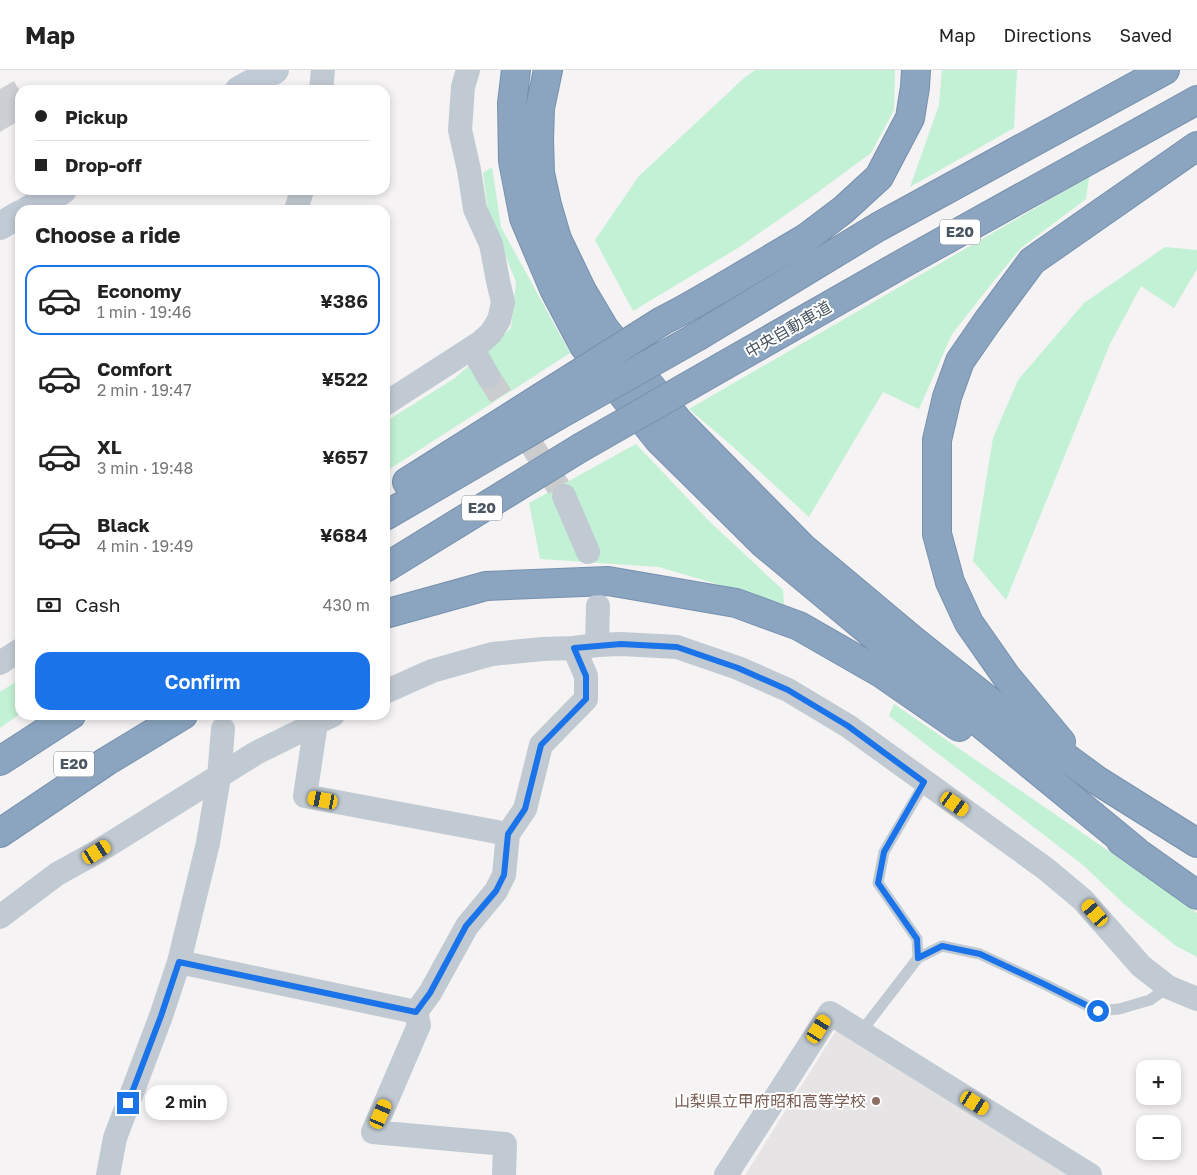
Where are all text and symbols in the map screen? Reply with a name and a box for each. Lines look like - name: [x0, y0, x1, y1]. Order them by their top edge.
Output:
- text: Map: [25, 20, 75, 49]
- text: Map: [939, 24, 975, 46]
- text: Directions: [1003, 24, 1091, 46]
- text: Saved: [1119, 24, 1172, 46]
- text: Pickup: [65, 105, 128, 128]
- text: Drop-off: [65, 153, 142, 176]
- road number: E20: [940, 220, 980, 244]
- text: Choose a ride: [35, 221, 181, 248]
- icon: car: [37, 278, 82, 323]
- text: Economy: [97, 279, 182, 302]
- text: ¥386: [320, 289, 368, 312]
- street label: 中央自動車道: [741, 296, 835, 362]
- text: 1 min · 19:46: [97, 302, 192, 322]
- icon: car: [37, 356, 82, 401]
- text: Comfort: [97, 357, 172, 380]
- text: ¥522: [322, 367, 368, 390]
- text: 2 min · 19:47: [97, 380, 192, 400]
- icon: car: [37, 434, 82, 479]
- text: XL: [97, 435, 122, 458]
- text: ¥657: [322, 445, 368, 468]
- text: 3 min · 19:48: [97, 458, 193, 478]
- road number: E20: [462, 496, 502, 520]
- icon: car: [37, 512, 82, 557]
- text: Black: [97, 513, 150, 536]
- text: ¥684: [320, 523, 368, 546]
- text: 4 min · 19:49: [97, 536, 194, 556]
- icon: cash: [35, 591, 63, 619]
- text: Cash: [75, 593, 120, 616]
- text: 430 m: [323, 595, 370, 615]
- button: Confirm: [35, 652, 370, 710]
- road number: E20: [54, 752, 94, 776]
- car: [938, 789, 971, 819]
- car: [306, 790, 339, 810]
- car: [80, 838, 113, 866]
- car: [1079, 897, 1110, 929]
- route start: [1087, 1000, 1109, 1022]
- car: [804, 1012, 833, 1046]
- map controls: [1136, 1060, 1181, 1160]
- button: +: [1136, 1060, 1181, 1105]
- callout: 2 min: [146, 1086, 228, 1120]
- car: [958, 1089, 991, 1117]
- place label: 山梨県立甲府昭和高等学校: [674, 1091, 866, 1111]
- route end: [117, 1092, 139, 1114]
- text: 2 min: [165, 1092, 207, 1112]
- marker: 山梨県立甲府昭和高等学校: [870, 1095, 882, 1107]
- car: [368, 1097, 393, 1131]
- button: −: [1136, 1115, 1181, 1160]

